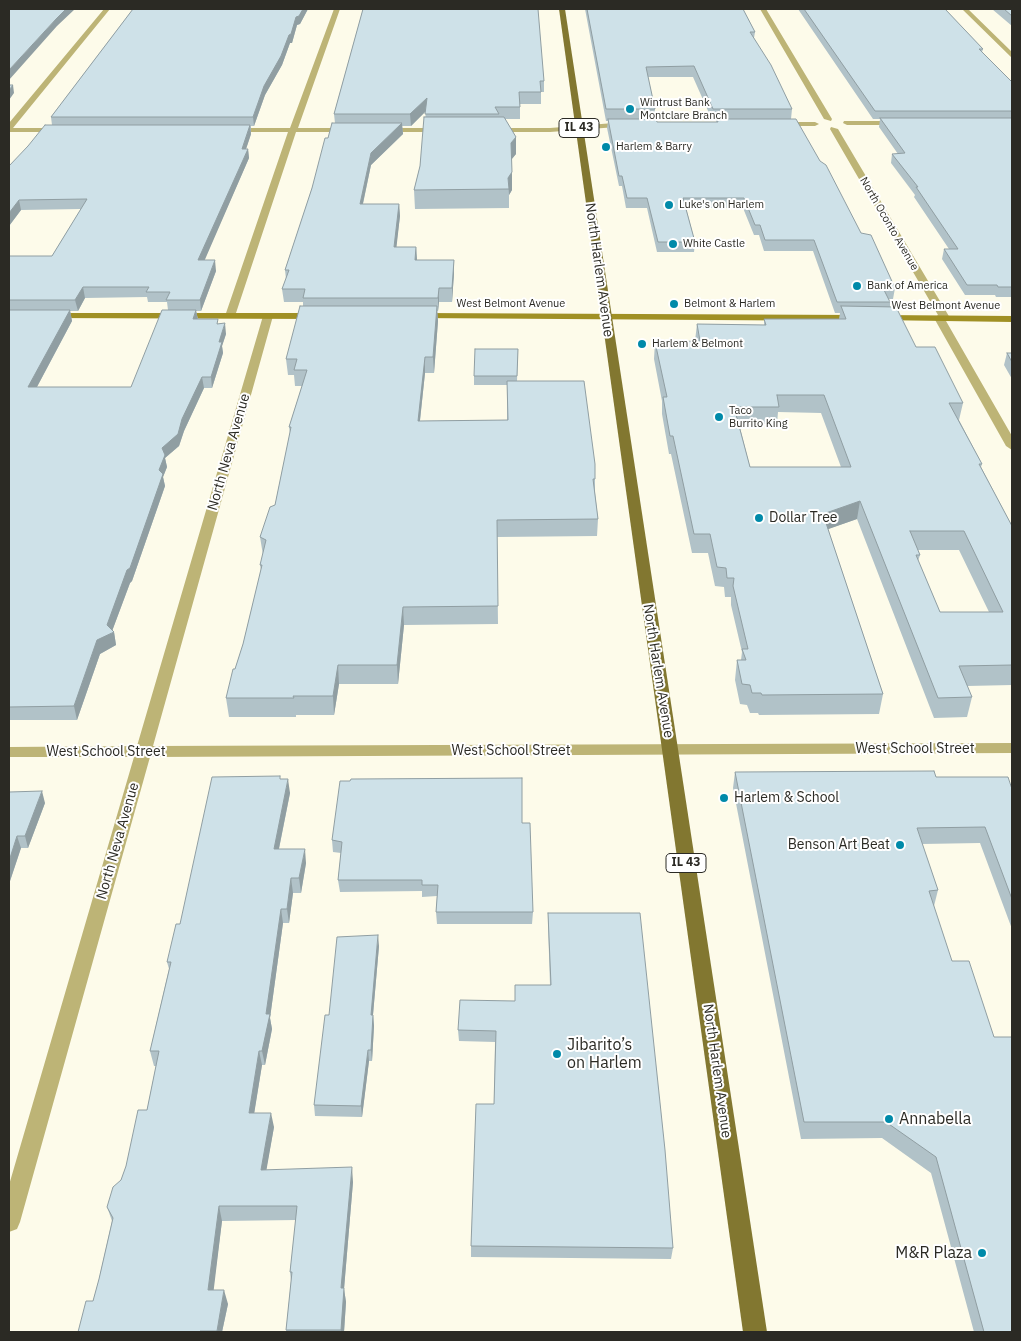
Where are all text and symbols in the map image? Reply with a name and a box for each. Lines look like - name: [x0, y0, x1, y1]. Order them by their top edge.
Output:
- place label: Wintrust Bank Montclare Branch: [640, 96, 727, 122]
- marker: Wintrust Bank Montclare Branch: [624, 103, 636, 115]
- road number: IL 43: [559, 119, 599, 138]
- place label: Harlem & Barry: [616, 140, 692, 154]
- marker: Harlem & Barry: [600, 141, 612, 153]
- street label: North Oconto Avenue: [857, 175, 921, 273]
- place label: Luke's on Harlem: [679, 198, 764, 212]
- marker: Luke's on Harlem: [663, 199, 675, 211]
- street label: North Harlem Avenue: [581, 202, 617, 338]
- place label: White Castle: [683, 237, 745, 251]
- marker: White Castle: [667, 238, 679, 250]
- place label: Bank of America: [867, 279, 948, 293]
- marker: Bank of America: [851, 280, 863, 292]
- street label: West Belmont Avenue: [457, 297, 565, 311]
- place label: Belmont & Harlem: [684, 297, 775, 311]
- marker: Belmont & Harlem: [668, 298, 680, 310]
- street label: West Belmont Avenue: [892, 299, 1000, 313]
- place label: Harlem & Belmont: [652, 337, 743, 351]
- marker: Harlem & Belmont: [636, 338, 648, 350]
- street label: North Neva Avenue: [204, 392, 254, 512]
- place label: Taco Burrito King: [729, 404, 788, 430]
- marker: Taco Burrito King: [713, 411, 725, 423]
- place label: Dollar Tree: [769, 510, 838, 526]
- marker: Dollar Tree: [753, 512, 765, 524]
- street label: North Harlem Avenue: [639, 603, 677, 739]
- street label: West School Street: [855, 741, 975, 757]
- street label: West School Street: [451, 743, 571, 759]
- street label: West School Street: [46, 744, 166, 760]
- street label: North Neva Avenue: [93, 781, 143, 901]
- place label: Harlem & School: [734, 790, 839, 806]
- marker: Harlem & School: [718, 792, 730, 804]
- place label: Benson Art Beat: [788, 837, 890, 853]
- marker: Benson Art Beat: [894, 839, 906, 851]
- road number: IL 43: [666, 854, 706, 872]
- street label: North Harlem Avenue: [699, 1003, 735, 1139]
- place label: Jibarito’s on Harlem: [567, 1035, 642, 1073]
- marker: Jibarito’s on Harlem: [551, 1048, 563, 1060]
- place label: Annabella: [899, 1109, 971, 1129]
- marker: Annabella: [883, 1113, 895, 1125]
- place label: M&R Plaza: [895, 1243, 972, 1263]
- marker: M&R Plaza: [976, 1247, 988, 1259]

